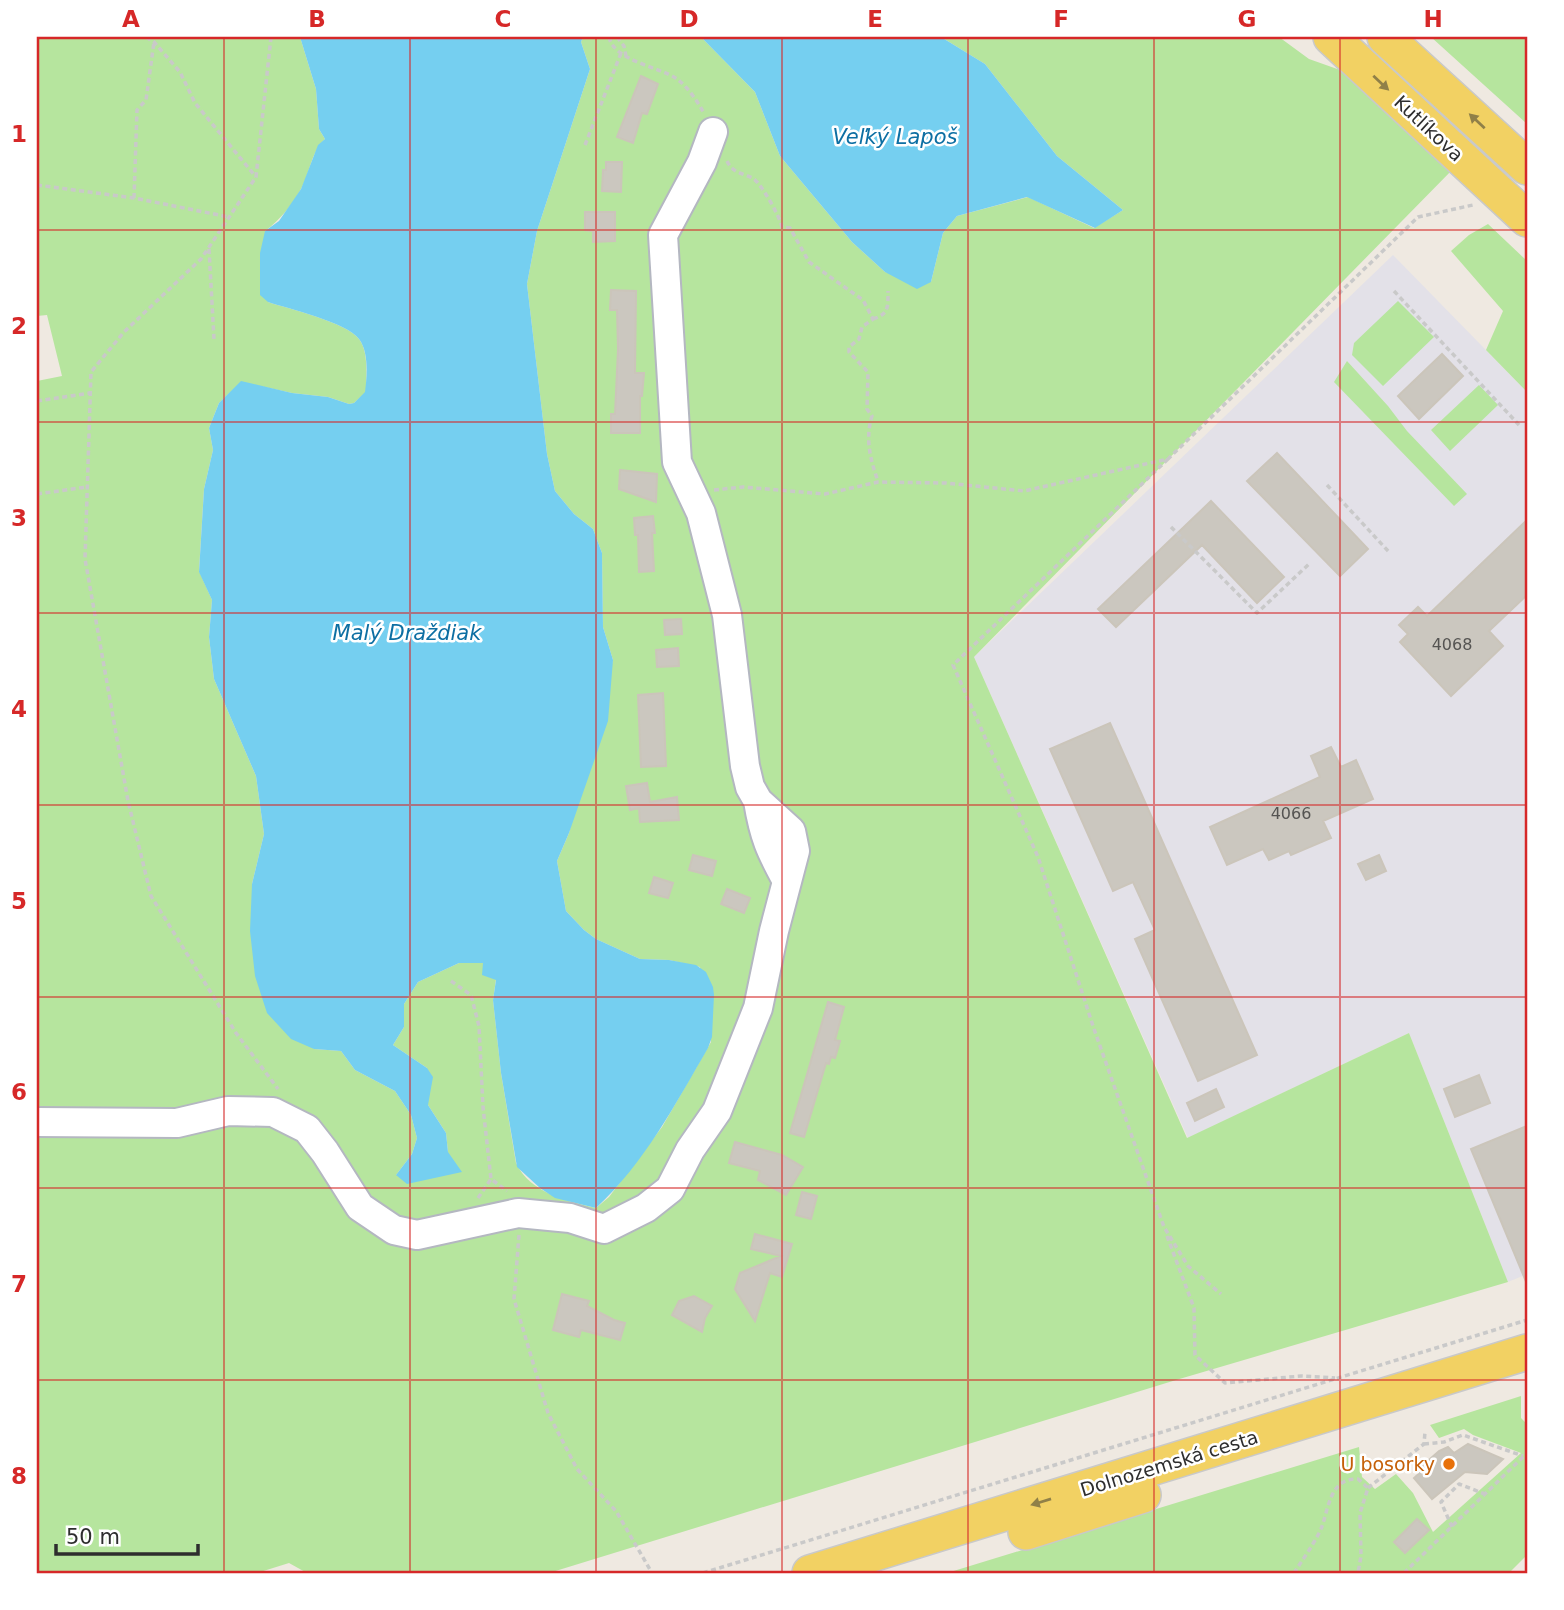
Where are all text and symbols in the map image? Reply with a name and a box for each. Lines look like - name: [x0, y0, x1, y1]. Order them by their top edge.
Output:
- text: A: [122, 6, 140, 32]
- text: B: [308, 6, 326, 32]
- text: C: [495, 6, 511, 32]
- text: D: [679, 6, 699, 32]
- text: E: [867, 6, 883, 32]
- text: F: [1053, 6, 1069, 32]
- text: G: [1238, 6, 1256, 32]
- text: H: [1423, 6, 1443, 32]
- one-way arrow: [1372, 75, 1389, 91]
- street label: Kutlíkova: [1390, 90, 1468, 166]
- one-way arrow: [1468, 113, 1486, 129]
- text: 1: [11, 121, 27, 147]
- water label: Veľký Lapoš: [833, 125, 957, 149]
- text: 2: [11, 313, 27, 339]
- text: 3: [11, 505, 27, 531]
- water label: Malý Draždiak: [333, 621, 482, 645]
- house number: 4068: [1432, 635, 1472, 654]
- text: 4: [11, 696, 27, 722]
- house number: 4066: [1271, 804, 1311, 823]
- text: 5: [11, 888, 27, 914]
- text: 6: [11, 1079, 27, 1105]
- text: 7: [11, 1271, 27, 1297]
- street label: Dolnozemská cesta: [1077, 1425, 1261, 1501]
- place label: U bosorky: [1340, 1453, 1435, 1475]
- marker: U bosorky: [1441, 1456, 1457, 1472]
- text: 8: [11, 1463, 27, 1489]
- one-way arrow: [1030, 1497, 1051, 1508]
- scale bar: [56, 1512, 198, 1556]
- text: 50 m: [66, 1525, 120, 1549]

